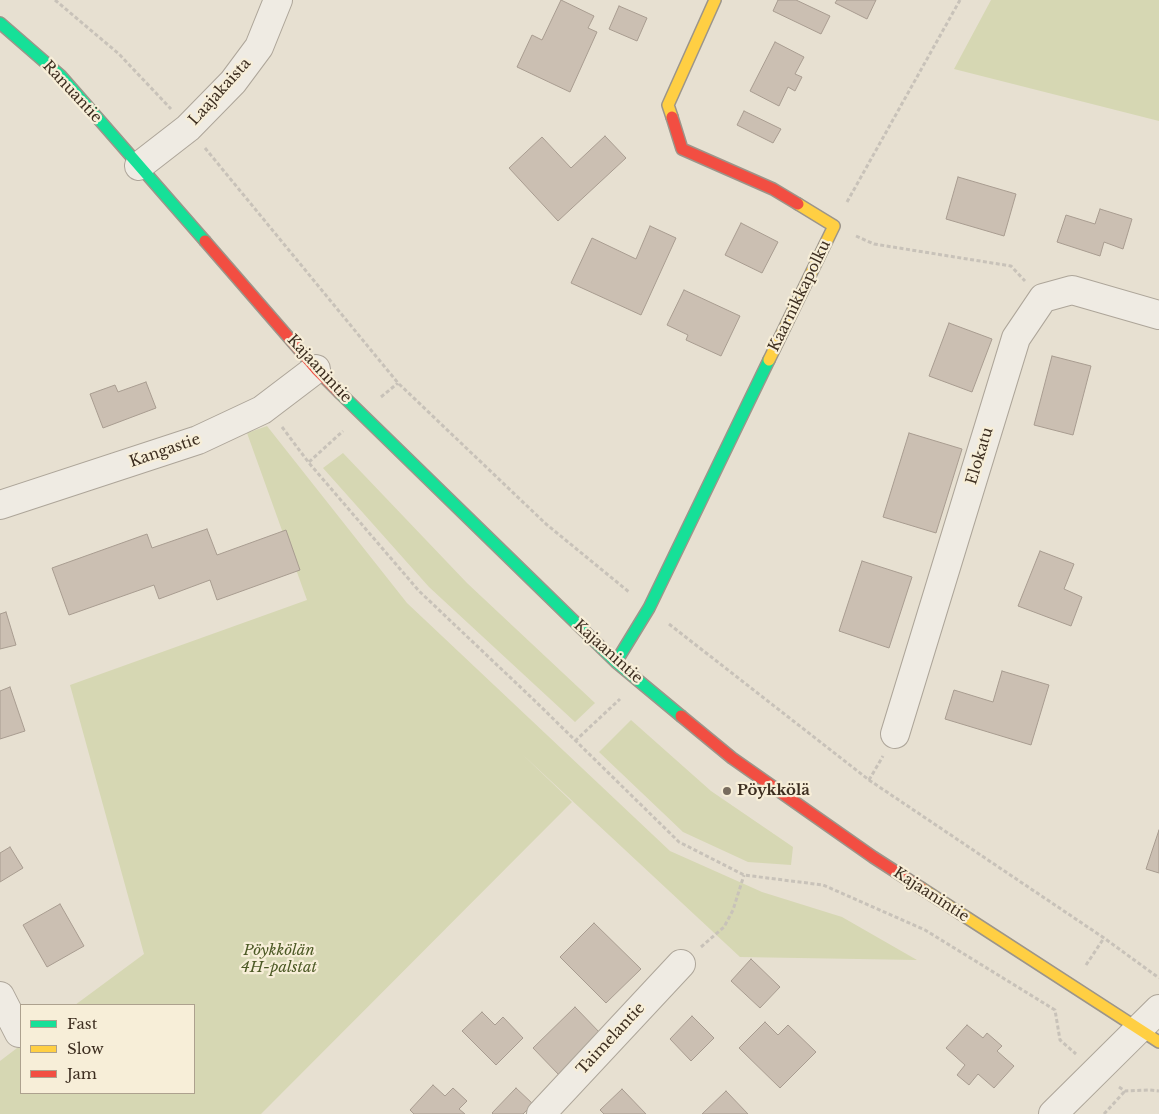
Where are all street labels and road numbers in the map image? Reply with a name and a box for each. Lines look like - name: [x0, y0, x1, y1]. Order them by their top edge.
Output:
- street label: Laajakaista: [185, 55, 255, 129]
- street label: Ranuantie: [39, 57, 105, 127]
- street label: Kaarnikkapolku: [765, 237, 835, 355]
- street label: Kajaanintie: [283, 331, 355, 407]
- street label: Elokatu: [963, 425, 997, 487]
- street label: Kangastie: [127, 430, 203, 472]
- street label: Kajaanintie: [570, 616, 646, 688]
- street label: Kajaanintie: [890, 864, 972, 926]
- street label: Taimelantie: [573, 999, 649, 1079]

